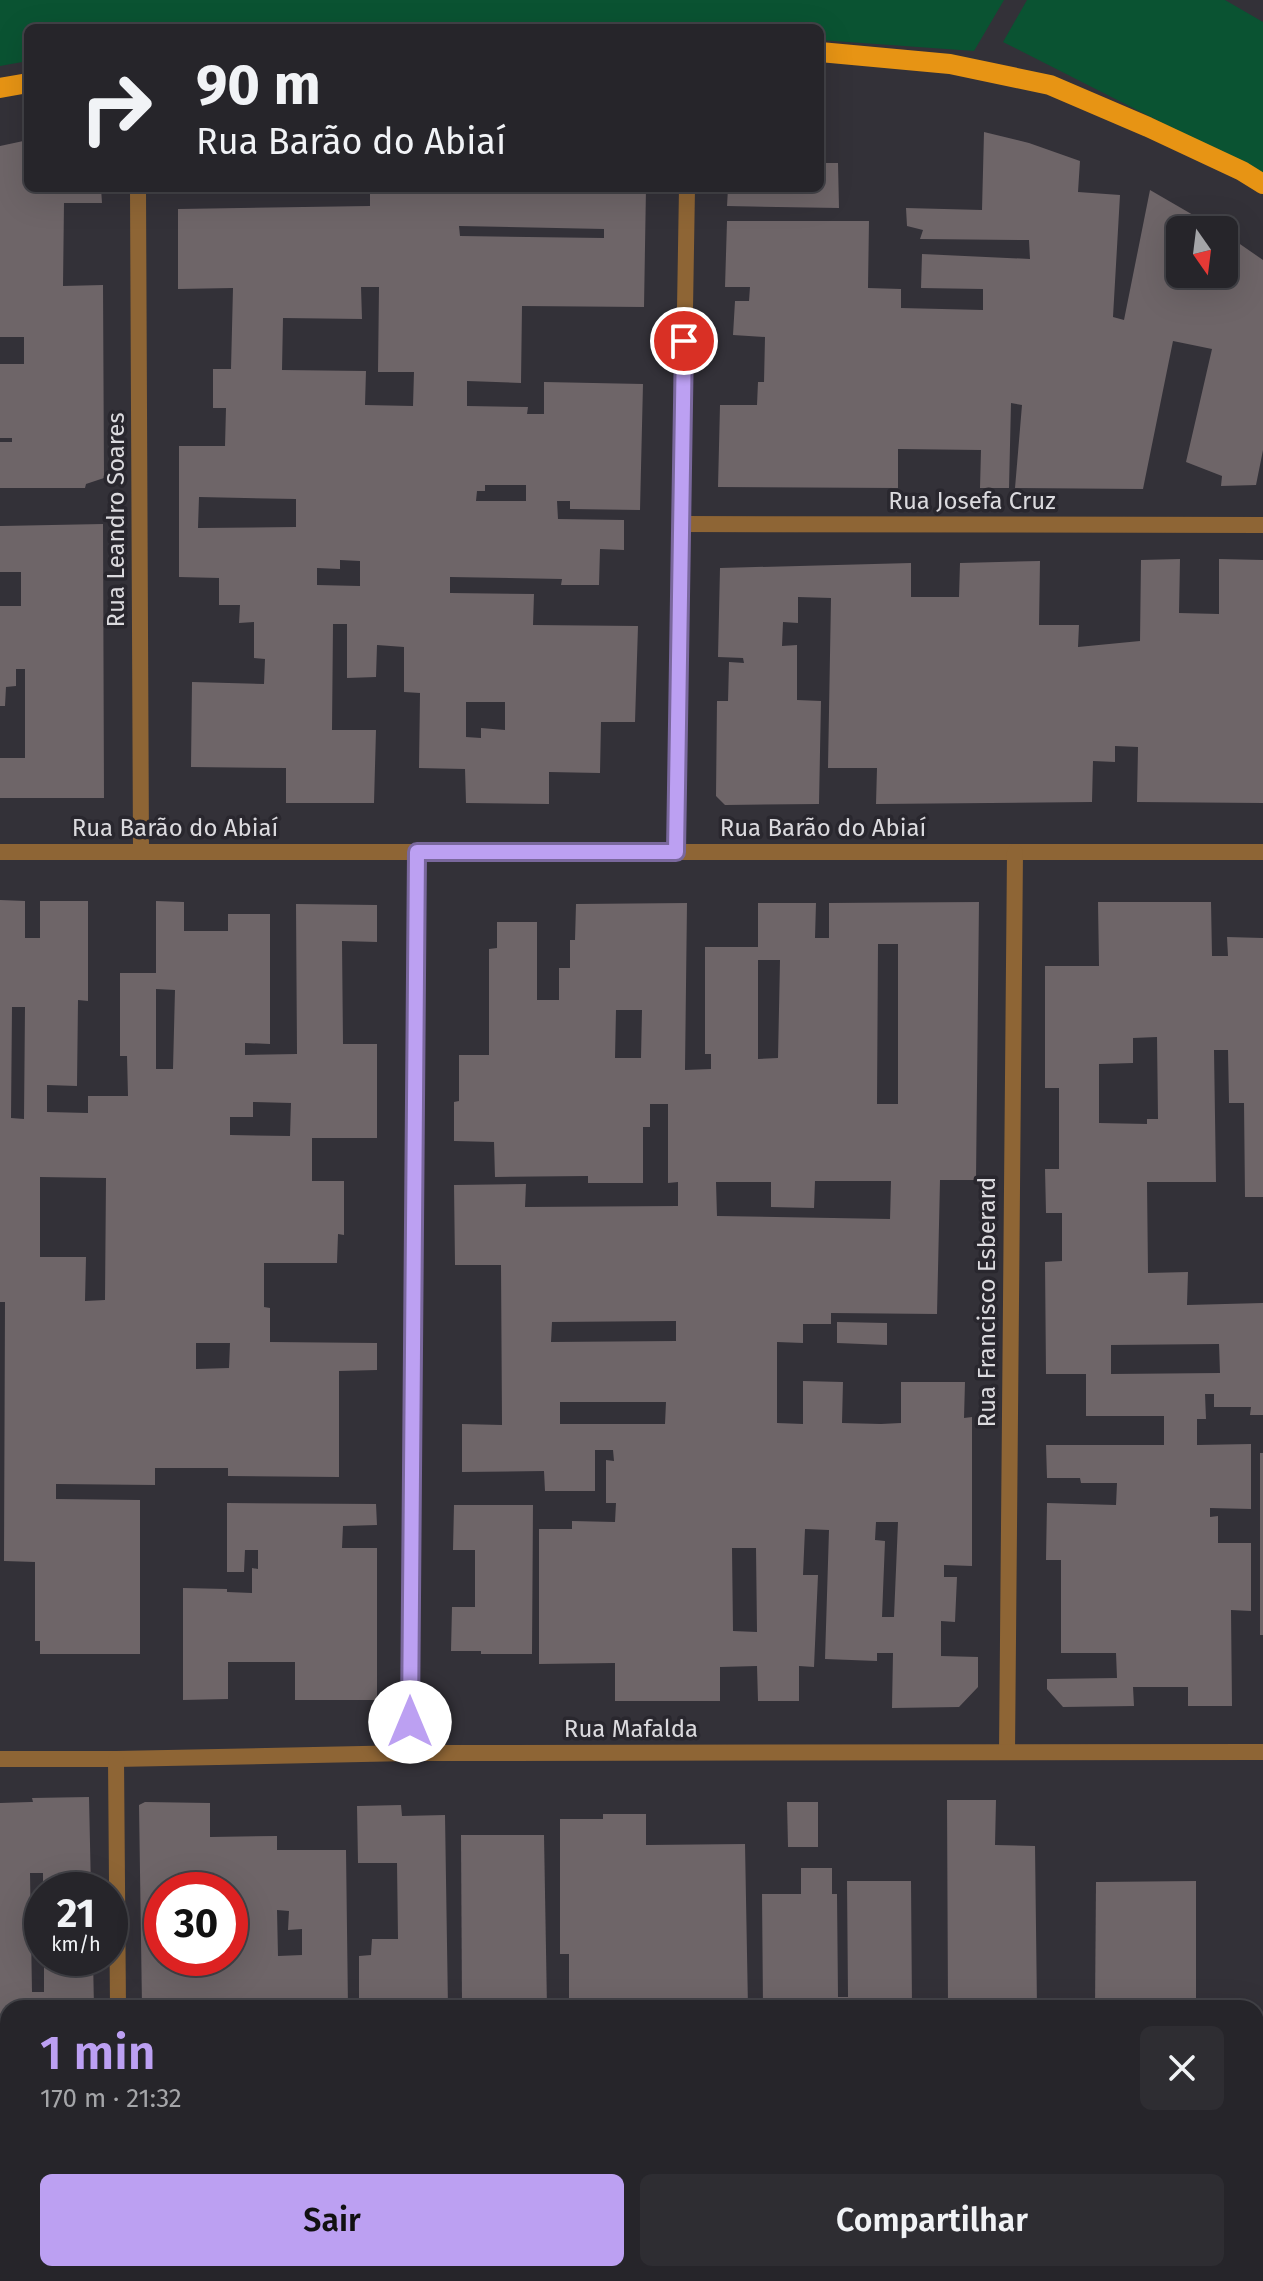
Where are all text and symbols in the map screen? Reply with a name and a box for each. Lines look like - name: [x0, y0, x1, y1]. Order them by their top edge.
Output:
- text: 90 m: [196, 52, 321, 119]
- icon: right: [64, 56, 168, 160]
- text: Rua Barão do Abiaí: [196, 120, 506, 164]
- north arrow: [1166, 216, 1238, 288]
- map controls: [1166, 216, 1238, 288]
- pin: [650, 307, 718, 375]
- icon: arrive: [662, 319, 706, 363]
- street label: Rua Leandro Soares: [102, 412, 130, 628]
- street label: Rua Josefa Cruz: [888, 487, 1056, 515]
- street label: Rua Barão do Abiaí: [72, 814, 279, 842]
- street label: Rua Barão do Abiaí: [720, 814, 927, 842]
- street label: Rua Francisco Esberard: [973, 1177, 1001, 1427]
- position arrow: [368, 1680, 452, 1764]
- street label: Rua Mafalda: [564, 1715, 698, 1743]
- speed limit sign: 30: [144, 1872, 248, 1976]
- text: 21: [57, 1890, 95, 1938]
- text: km/h: [51, 1932, 101, 1956]
- text: 1 min: [40, 2024, 156, 2082]
- button: close: [1140, 2026, 1224, 2110]
- text: 170 m · 21:32: [40, 2083, 182, 2114]
- button: Sair: [40, 2174, 624, 2266]
- button: Compartilhar: [640, 2174, 1224, 2266]

